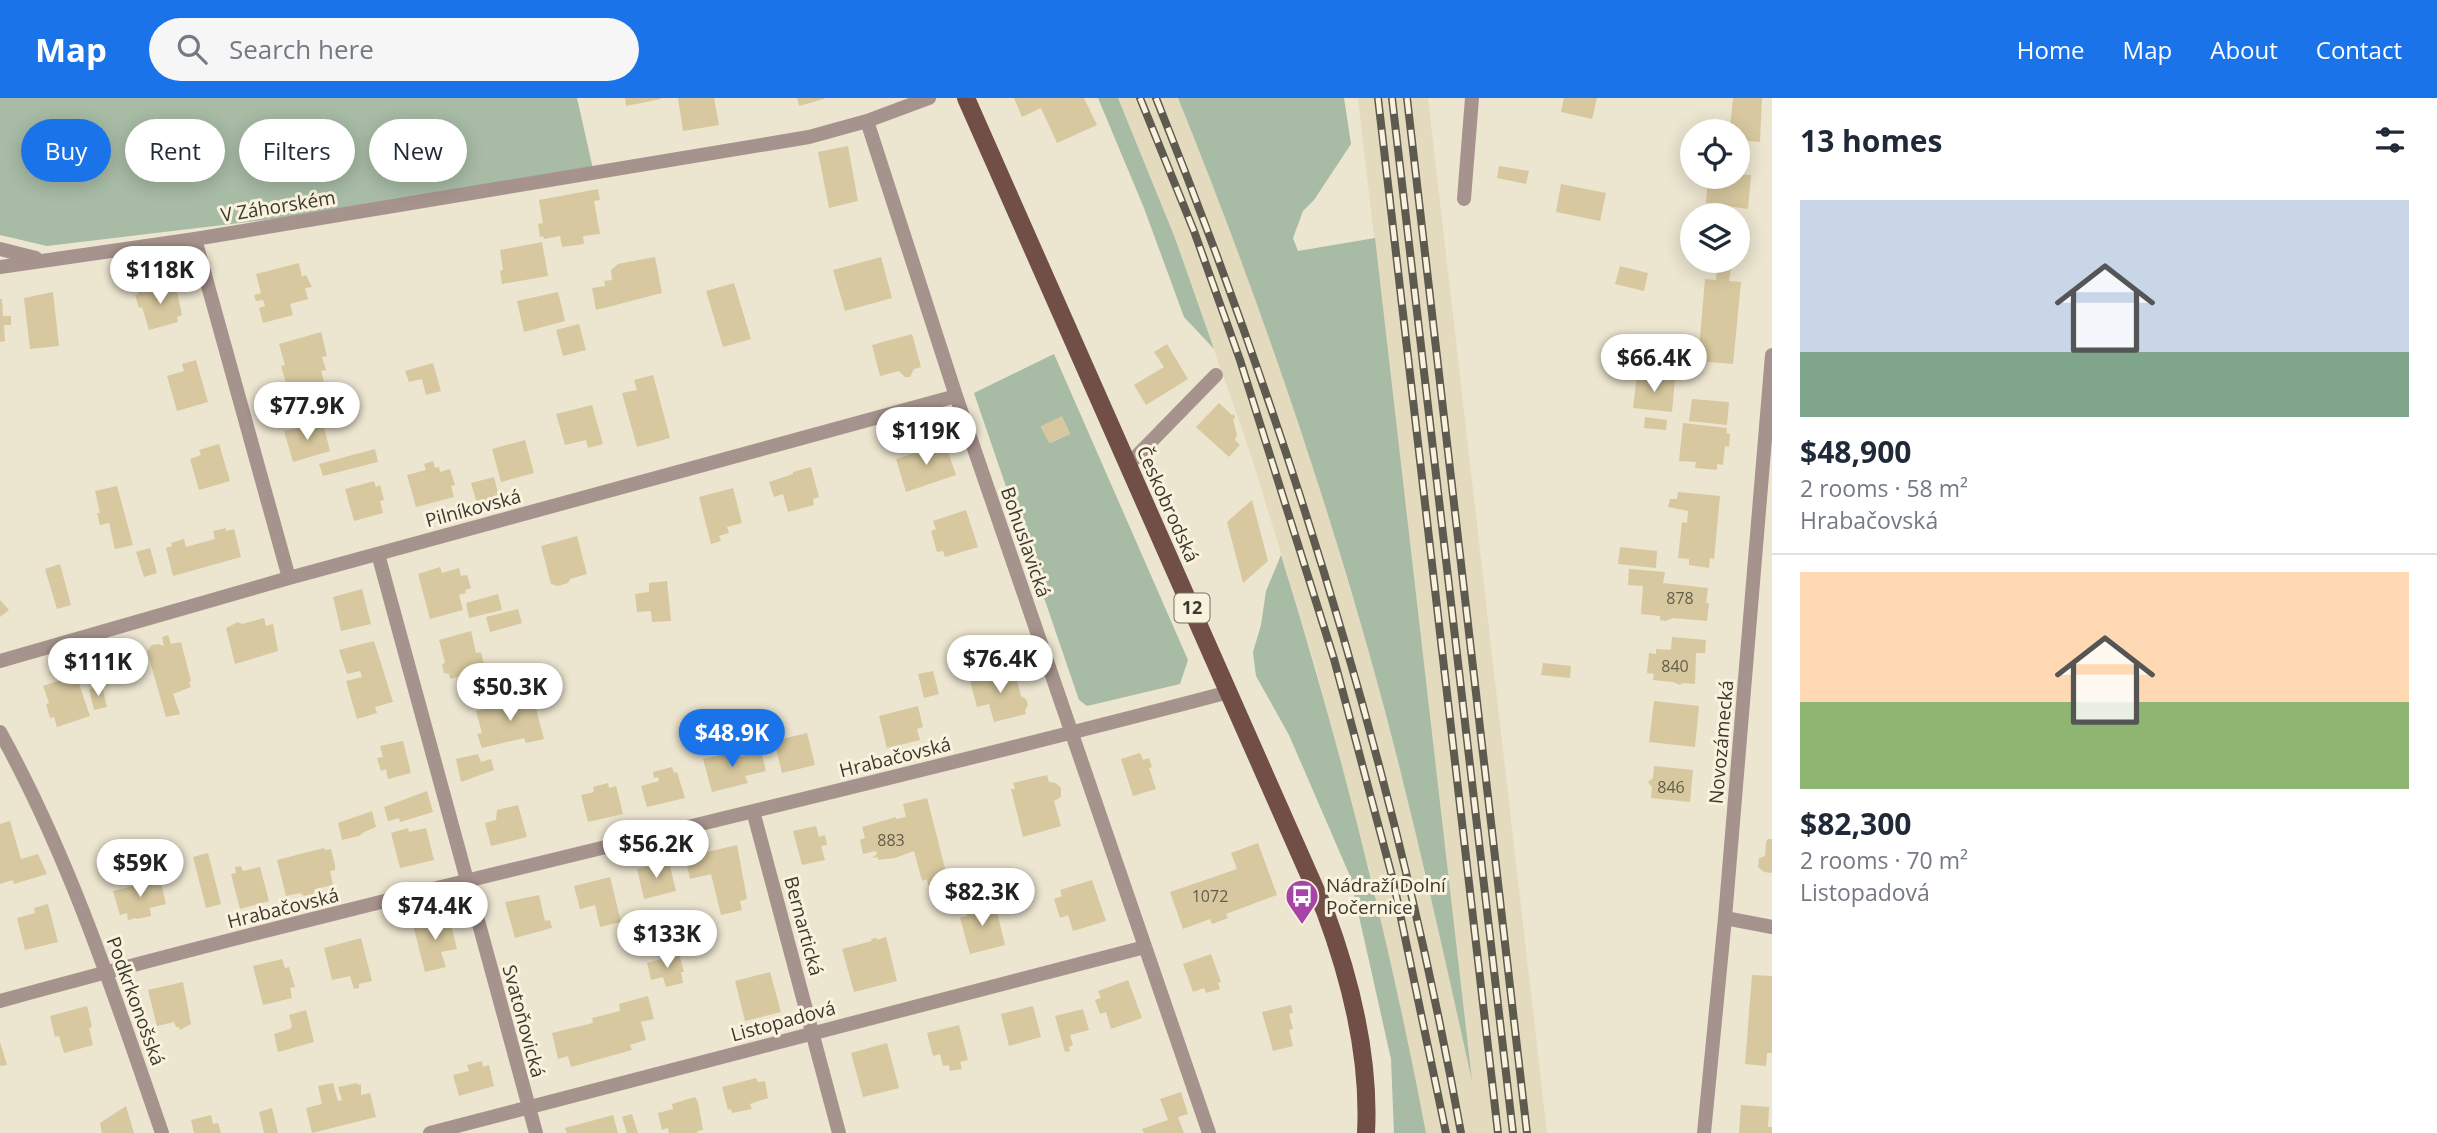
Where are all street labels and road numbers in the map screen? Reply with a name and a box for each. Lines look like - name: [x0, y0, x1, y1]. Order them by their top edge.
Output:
- street label: V Záhorském: [219, 184, 337, 228]
- street label: Českobrodská: [1131, 442, 1205, 566]
- street label: Pilníkovská: [422, 483, 524, 533]
- street label: Bohuslavická: [995, 483, 1057, 601]
- road number: 12: [1174, 594, 1210, 622]
- street label: Novozámecká: [1703, 679, 1739, 805]
- street label: Hrabačovská: [836, 731, 954, 783]
- street label: Bernartická: [778, 873, 830, 979]
- street label: Hrabačovská: [224, 882, 342, 934]
- street label: Podkrkonošská: [101, 933, 171, 1069]
- street label: Svatoňovická: [496, 962, 552, 1080]
- street label: Listopadová: [728, 995, 838, 1047]

